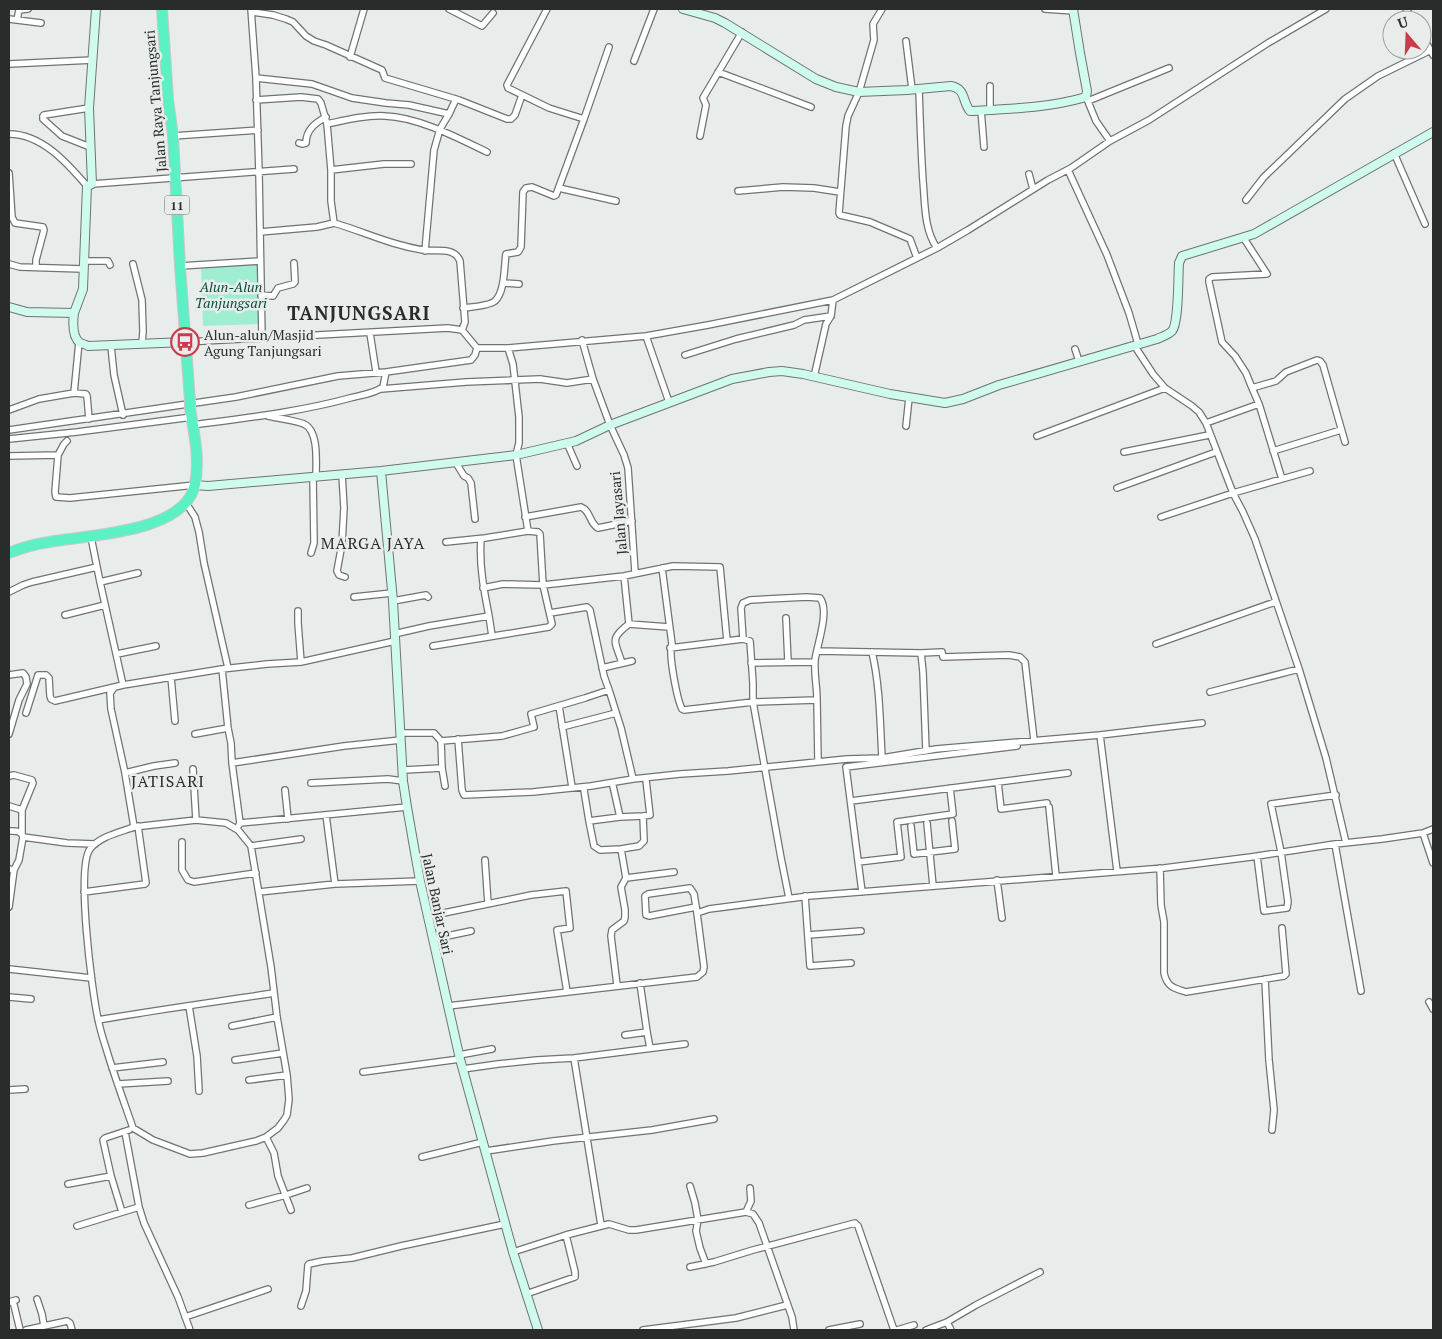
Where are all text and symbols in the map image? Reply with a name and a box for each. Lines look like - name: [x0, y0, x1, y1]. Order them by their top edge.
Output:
- north arrow: [1382, 10, 1432, 60]
- text: U: [1395, 12, 1410, 33]
- street label: Jalan Raya Tanjungsari: [139, 29, 171, 173]
- road number: 11: [164, 196, 190, 214]
- park label: Alun-Alun Tanjungsari: [195, 277, 267, 312]
- district label: TANJUNGSARI: [287, 300, 431, 325]
- place label: Alun-alun/Masjid Agung Tanjungsari: [204, 325, 322, 360]
- bus stop icon: Alun-alun/Masjid Agung Tanjungsari: [170, 327, 200, 357]
- street label: Jalan Jayasari: [605, 471, 631, 555]
- district label: MARGA JAYA: [321, 532, 425, 554]
- district label: JATISARI: [131, 770, 205, 792]
- street label: Jalan Banjar Sari: [418, 852, 458, 956]

